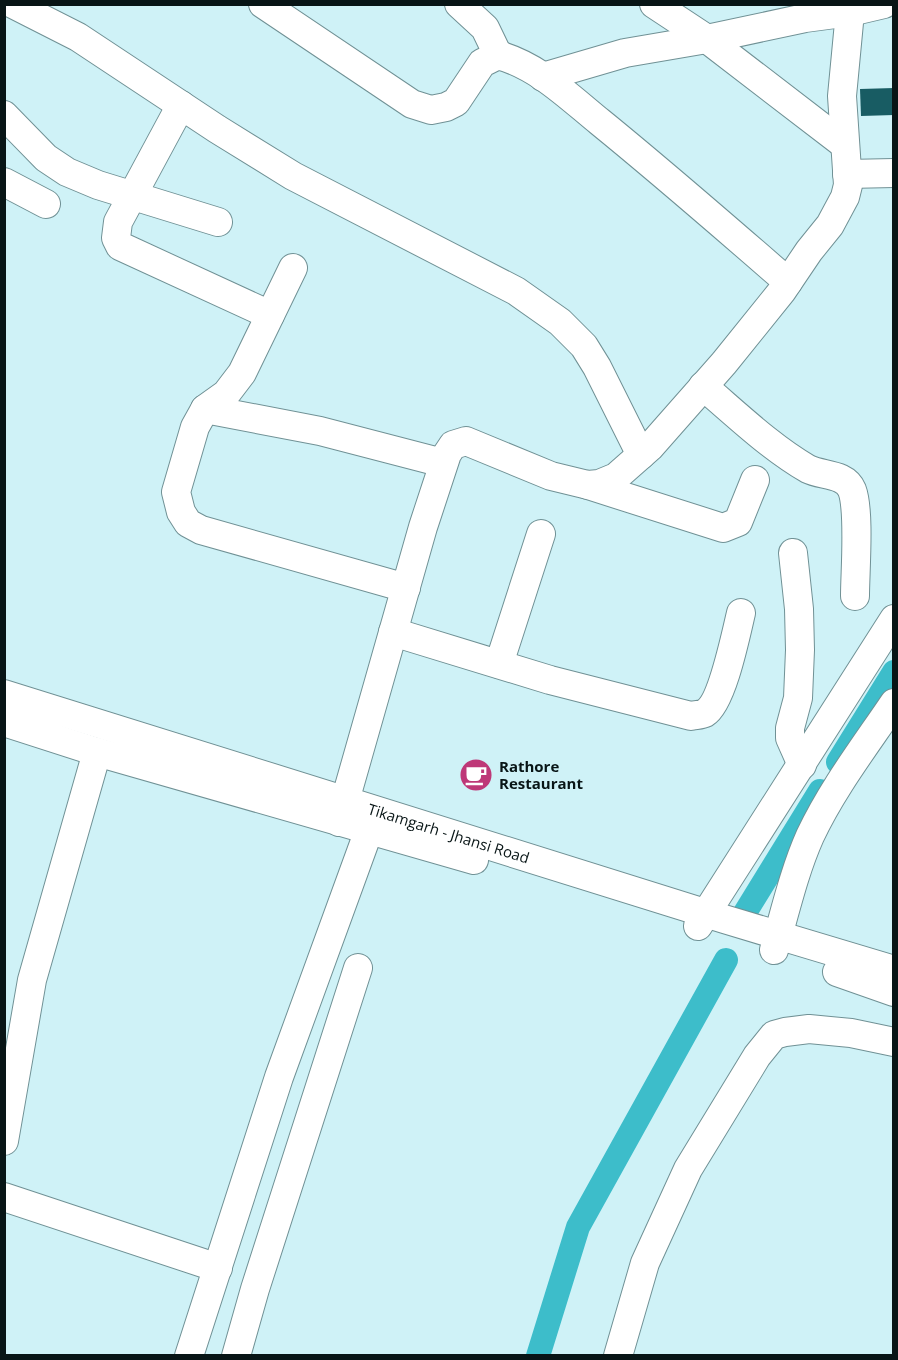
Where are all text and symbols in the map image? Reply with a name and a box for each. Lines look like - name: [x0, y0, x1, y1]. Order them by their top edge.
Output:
- place label: Rathore Restaurant: [499, 756, 583, 793]
- cafe icon: Rathore Restaurant: [458, 757, 494, 793]
- street label: Tikamgarh - Jhansi Road: [366, 798, 532, 868]

